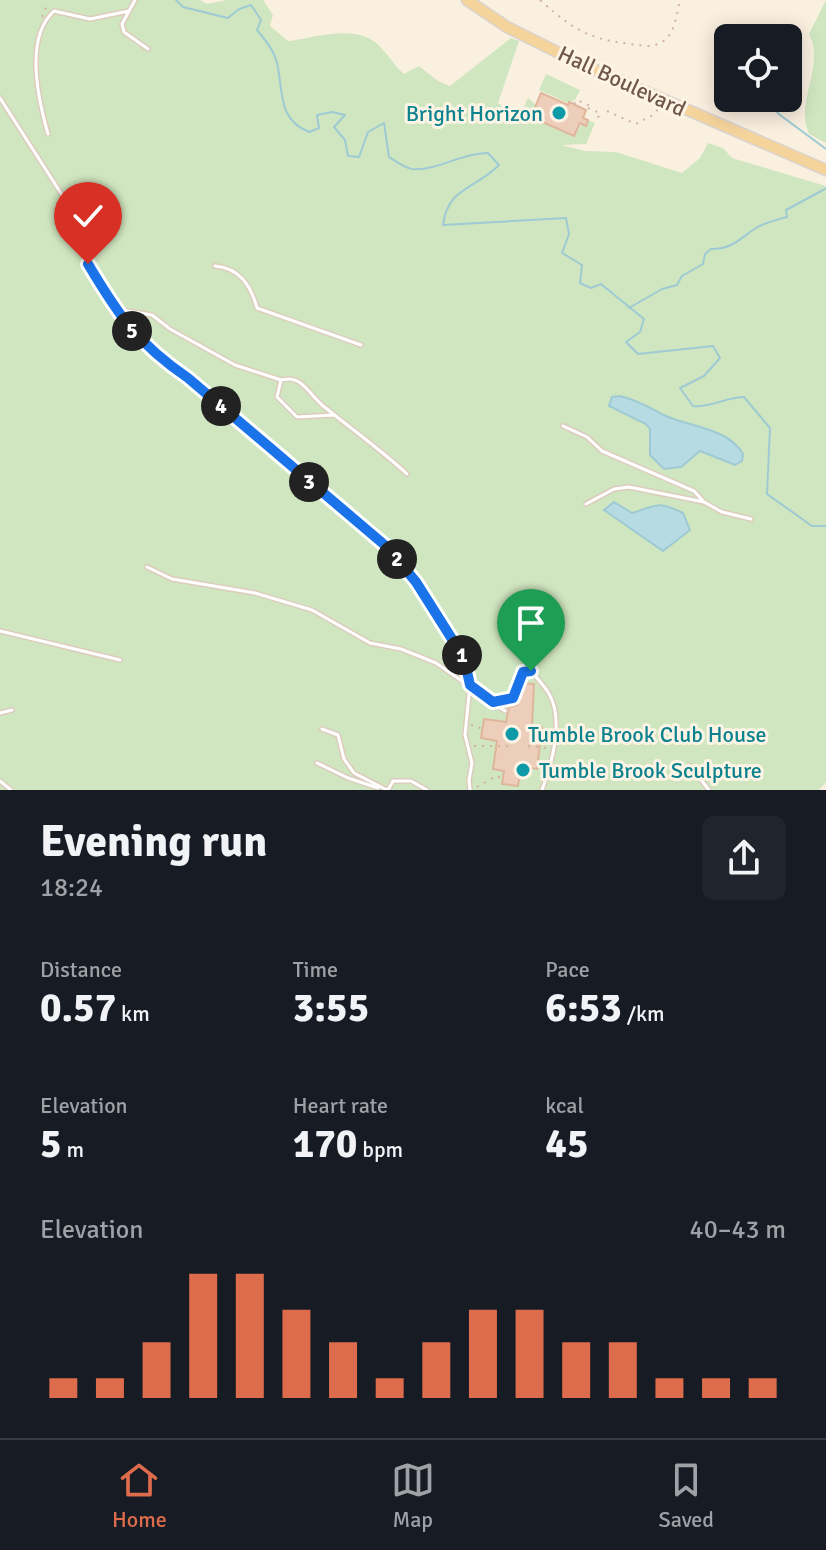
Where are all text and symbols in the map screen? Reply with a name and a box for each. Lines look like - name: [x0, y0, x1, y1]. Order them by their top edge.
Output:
- map controls: [714, 24, 802, 112]
- button: locate: [714, 24, 802, 112]
- street label: Hall Boulevard: [554, 40, 690, 122]
- place label: Bright Horizon: [406, 100, 543, 127]
- marker: Bright Horizon: [550, 104, 568, 122]
- pin: [54, 182, 122, 264]
- icon: check: [66, 194, 110, 238]
- pin: 5: [112, 311, 152, 351]
- text: 5: [126, 317, 138, 344]
- pin: 4: [201, 386, 241, 426]
- text: 4: [215, 392, 227, 419]
- pin: 3: [289, 462, 329, 502]
- text: 3: [303, 468, 315, 495]
- pin: 2: [377, 539, 417, 579]
- text: 2: [391, 545, 403, 572]
- pin: [497, 589, 565, 671]
- icon: arrive: [509, 601, 553, 645]
- pin: 1: [442, 635, 482, 675]
- text: 1: [456, 641, 468, 668]
- place label: Tumble Brook Club House: [528, 721, 767, 748]
- marker: Tumble Brook Club House: [503, 725, 521, 743]
- place label: Tumble Brook Sculpture: [539, 757, 762, 784]
- marker: Tumble Brook Sculpture: [514, 761, 532, 779]
- text: Evening run: [40, 815, 267, 869]
- button: share: [702, 816, 786, 900]
- text: 18:24: [40, 872, 103, 904]
- text: Distance: [40, 956, 122, 983]
- text: Time: [293, 956, 338, 983]
- text: Pace: [545, 956, 590, 983]
- text: 0.57: [40, 983, 116, 1033]
- text: 3:55: [293, 983, 369, 1033]
- text: 6:53: [545, 983, 622, 1033]
- text: km: [116, 1000, 150, 1027]
- text: /km: [622, 1000, 665, 1027]
- text: Elevation: [40, 1092, 128, 1119]
- text: Heart rate: [293, 1092, 388, 1119]
- text: kcal: [545, 1092, 584, 1119]
- text: 5: [40, 1119, 62, 1169]
- text: 170: [293, 1119, 357, 1169]
- text: 45: [545, 1119, 589, 1169]
- text: m: [62, 1136, 84, 1163]
- text: bpm: [357, 1136, 403, 1163]
- text: Elevation: [40, 1214, 144, 1246]
- text: 40–43 m: [690, 1214, 786, 1246]
- tab: Home: [112, 1458, 167, 1533]
- tab: Map: [391, 1458, 435, 1533]
- tab: Saved: [659, 1458, 714, 1533]

